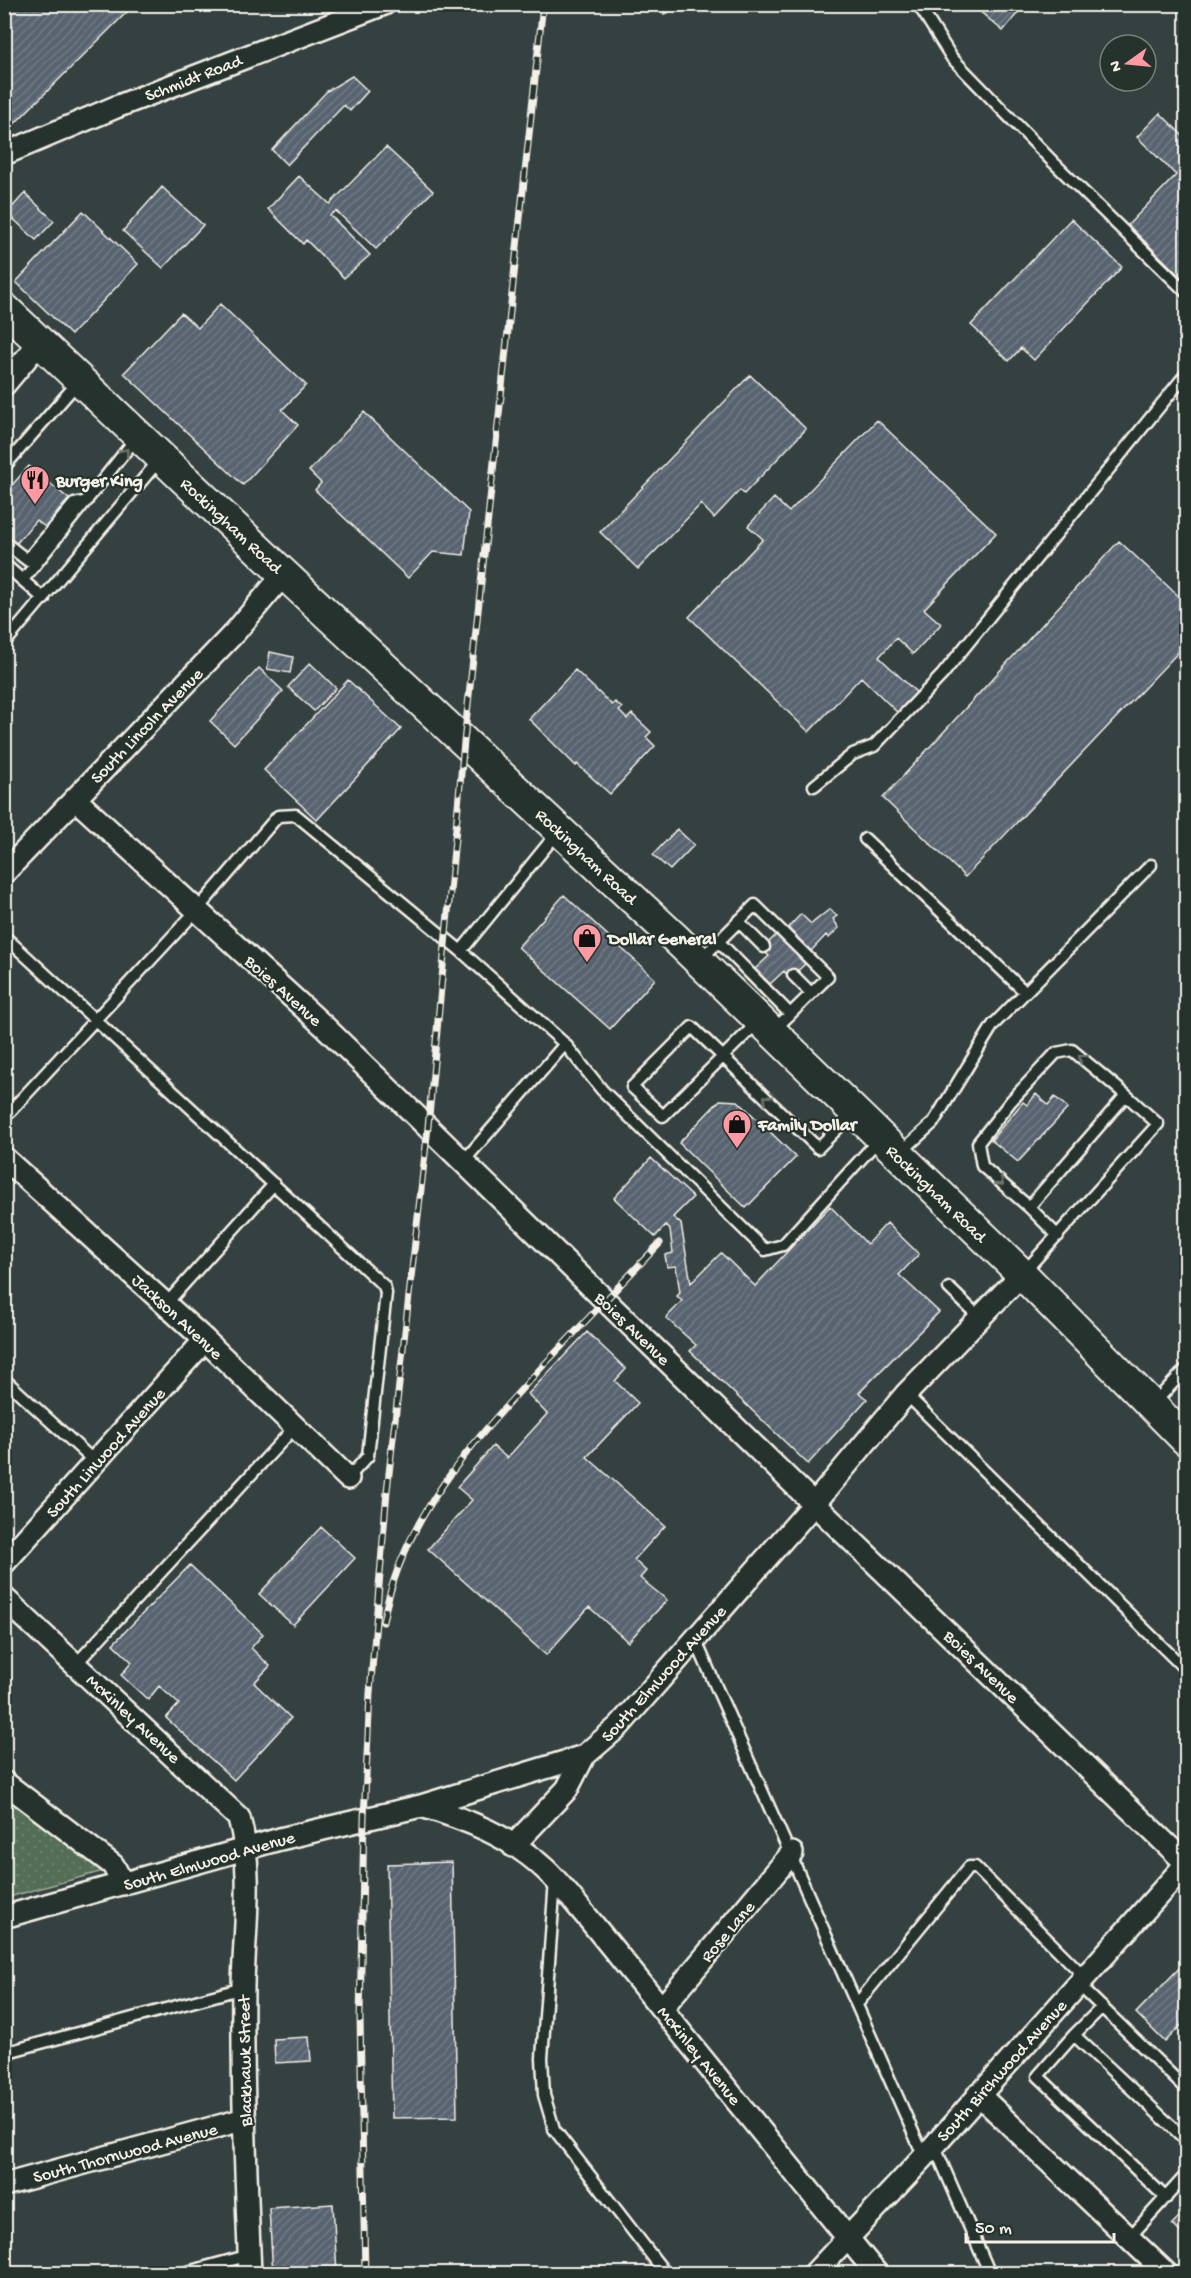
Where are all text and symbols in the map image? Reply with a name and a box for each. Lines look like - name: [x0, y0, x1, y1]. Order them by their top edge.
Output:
- north arrow: [1098, 33, 1158, 93]
- street label: Schmidt Road: [142, 51, 247, 107]
- text: N: [1106, 58, 1127, 73]
- one-way arrow: [118, 448, 129, 459]
- restaurant icon: Burger King: [19, 464, 51, 506]
- place label: Burger King: [55, 472, 143, 493]
- street label: Rockingham Road: [175, 474, 287, 580]
- street label: South Lincoln Avenue: [87, 664, 209, 789]
- street label: Rockingham Road: [530, 805, 642, 911]
- shop icon: Dollar General: [571, 922, 603, 964]
- place label: Dollar General: [606, 930, 716, 951]
- street label: Boies Avenue: [239, 951, 326, 1033]
- one-way arrow: [1078, 1054, 1089, 1065]
- one-way arrow: [763, 1095, 774, 1106]
- shop icon: Family Dollar: [721, 1108, 753, 1150]
- place label: Family Dollar: [757, 1116, 859, 1137]
- street label: Rockingham Road: [881, 1142, 991, 1249]
- one-way arrow: [993, 1174, 1004, 1185]
- street label: Jackson Avenue: [126, 1270, 227, 1366]
- street label: Boies Avenue: [588, 1288, 674, 1371]
- street label: South Linwood Avenue: [43, 1384, 171, 1523]
- street label: South Elmwood Avenue: [598, 1601, 732, 1747]
- street label: Boies Avenue: [937, 1626, 1023, 1709]
- street label: McKinley Avenue: [81, 1671, 184, 1769]
- street label: South Elmwood Avenue: [122, 1828, 298, 1897]
- street label: Rose Lane: [697, 1897, 761, 1967]
- street label: Blackhawk Street: [235, 1994, 258, 2128]
- street label: South Birchwood Avenue: [933, 1996, 1073, 2147]
- street label: McKinley Avenue: [652, 2003, 745, 2111]
- street label: South Thornwood Avenue: [31, 2120, 221, 2189]
- scale bar: [966, 2206, 1114, 2244]
- text: 50 m: [975, 2219, 1012, 2240]

